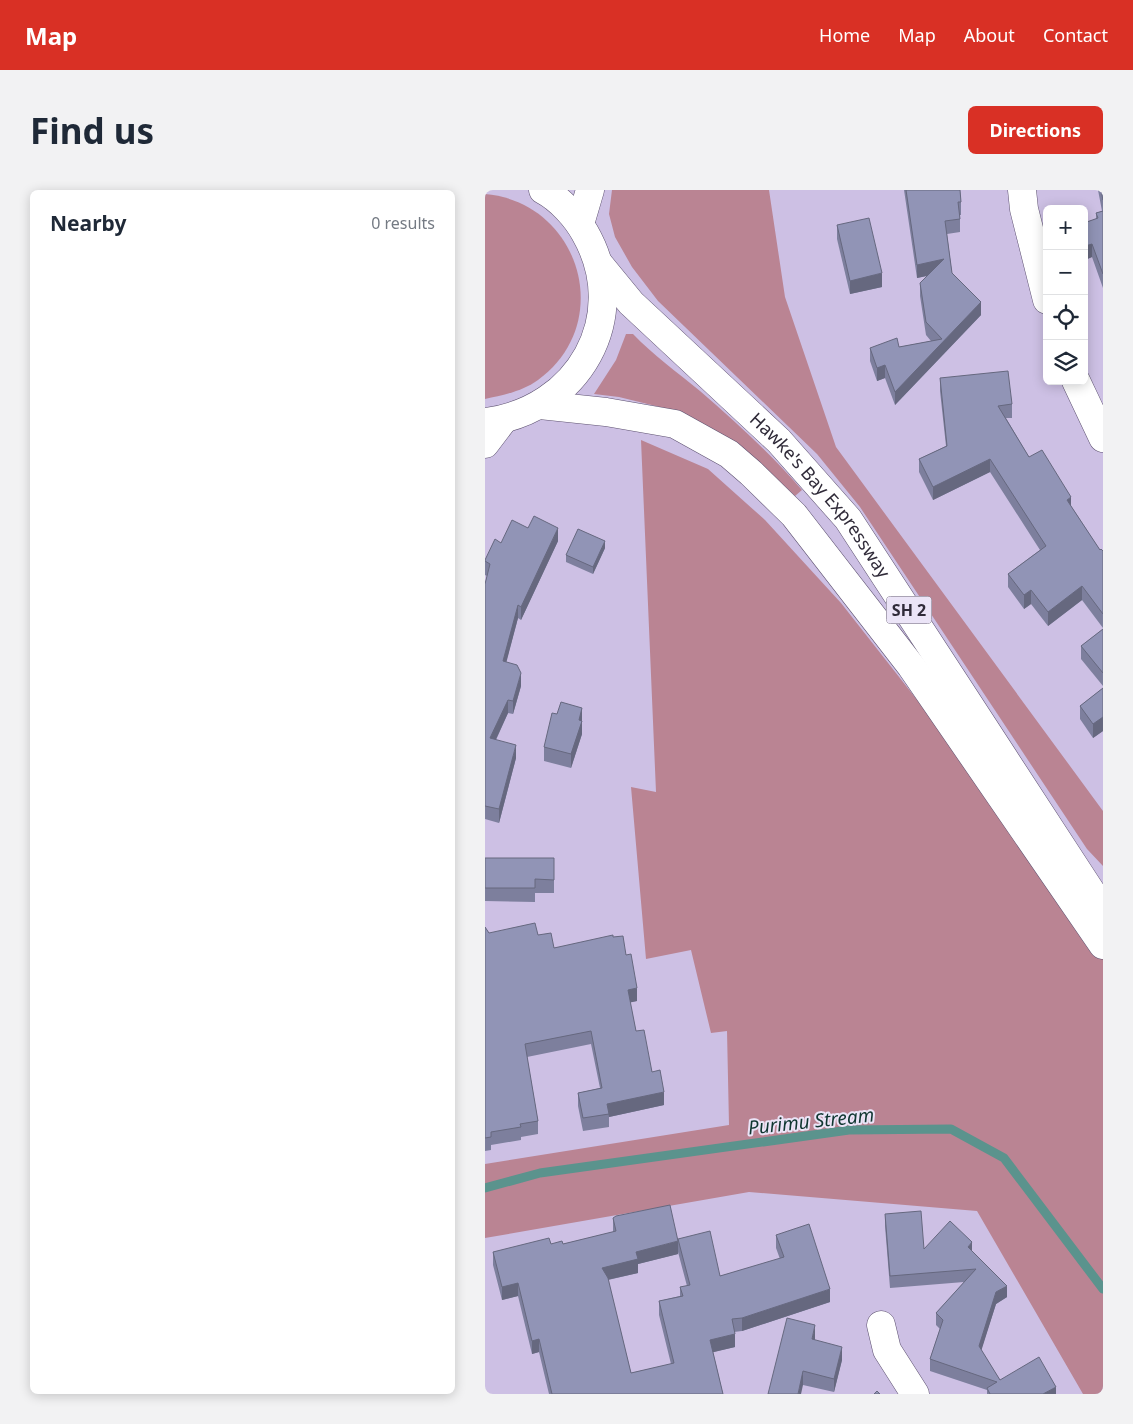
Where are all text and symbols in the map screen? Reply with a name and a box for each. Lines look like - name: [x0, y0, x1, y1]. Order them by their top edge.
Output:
- text: Map: [25, 19, 77, 52]
- text: Home: [819, 23, 870, 47]
- text: Map: [898, 23, 936, 47]
- text: About: [964, 23, 1015, 47]
- text: Contact: [1043, 23, 1108, 47]
- button: Directions: [968, 106, 1103, 154]
- text: Find us: [30, 107, 154, 154]
- map controls: [1043, 205, 1088, 385]
- button: +: [1043, 205, 1088, 250]
- text: Nearby: [50, 209, 126, 237]
- text: 0 results: [371, 212, 435, 234]
- button: −: [1043, 250, 1088, 295]
- button: locate: [1043, 295, 1088, 340]
- button: layers: [1043, 340, 1088, 385]
- street label: Hawke's Bay Expressway: [745, 407, 897, 583]
- road number: SH 2: [887, 596, 931, 624]
- water label: Purimu Stream: [747, 1101, 875, 1141]

